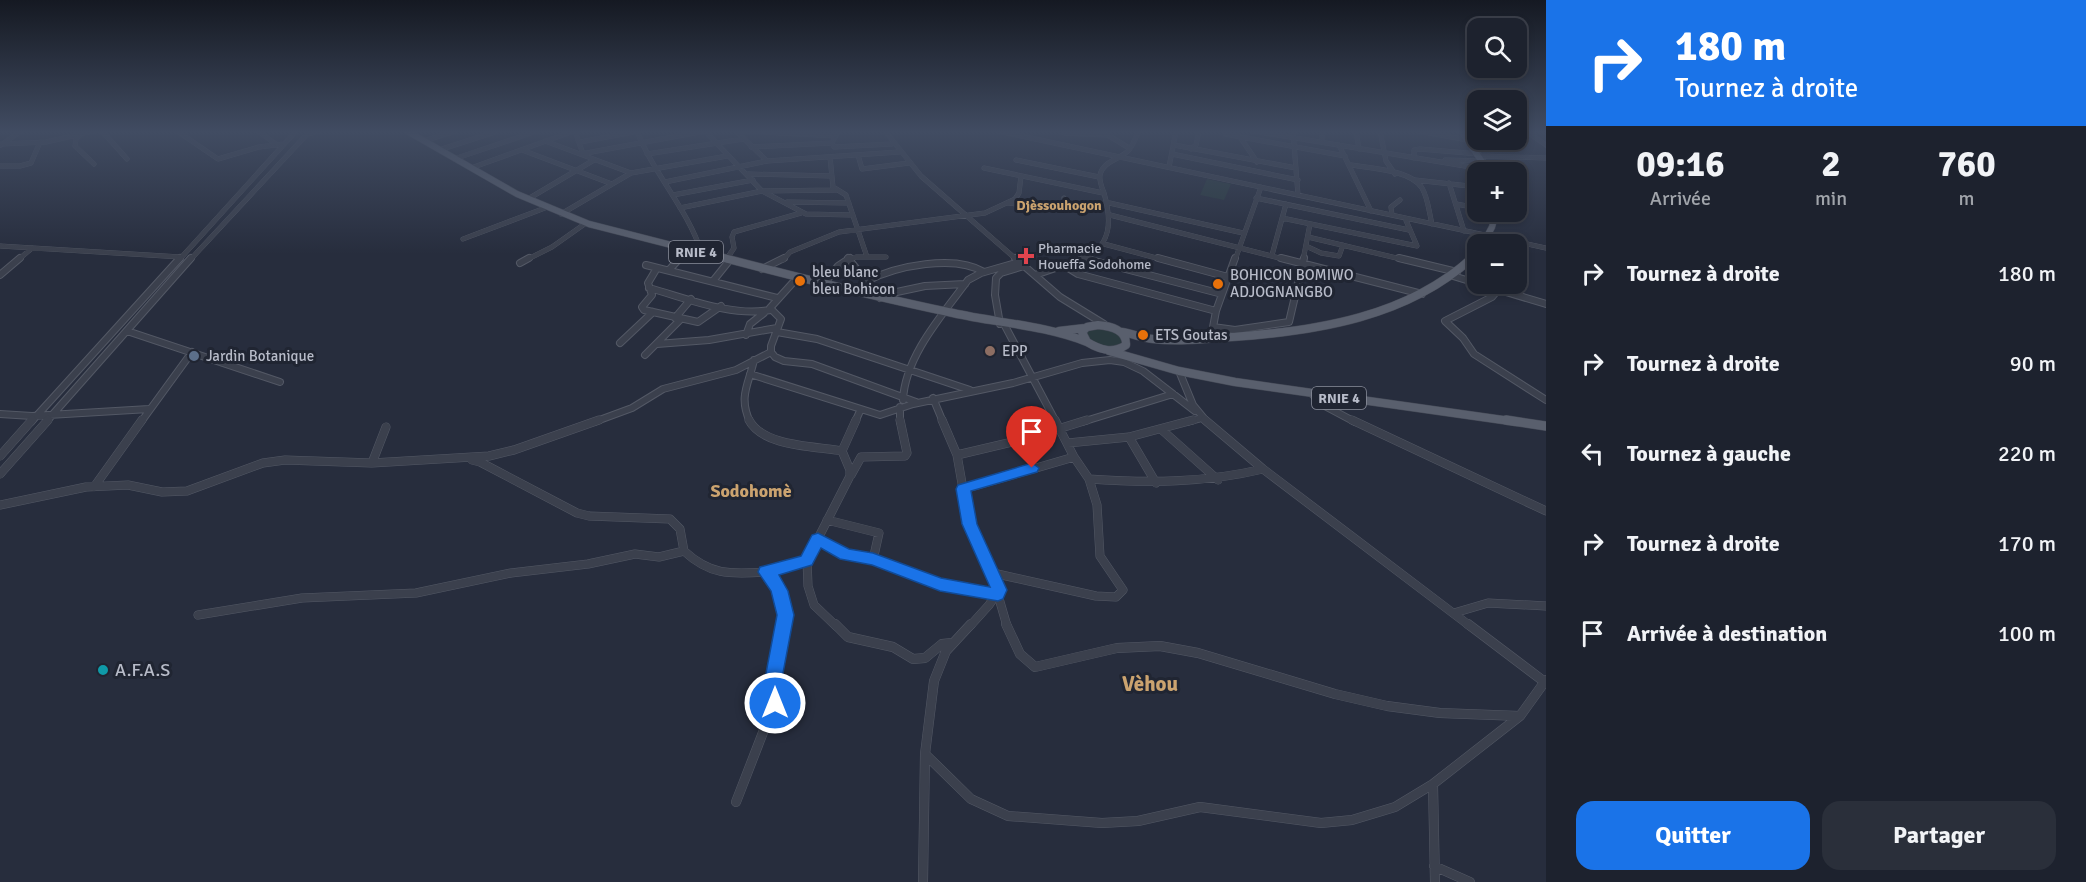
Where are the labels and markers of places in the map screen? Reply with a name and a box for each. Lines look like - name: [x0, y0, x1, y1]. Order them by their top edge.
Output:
- place label: Pharmacie Houeffa Sodohome: [1038, 240, 1151, 273]
- marker: Pharmacie Houeffa Sodohome: [1019, 249, 1033, 263]
- place label: bleu blanc bleu Bohicon: [812, 263, 895, 298]
- place label: BOHICON BOMIWO ADJOGNANGBO: [1230, 266, 1354, 301]
- marker: bleu blanc bleu Bohicon: [793, 274, 807, 288]
- marker: BOHICON BOMIWO ADJOGNANGBO: [1211, 277, 1225, 291]
- place label: ETS Goutas: [1155, 326, 1228, 344]
- marker: ETS Goutas: [1136, 328, 1150, 342]
- place label: EPP: [1002, 342, 1028, 360]
- marker: EPP: [983, 344, 997, 358]
- place label: Jardin Botanique: [206, 347, 314, 365]
- marker: Jardin Botanique: [187, 349, 201, 363]
- pin: [1006, 406, 1057, 468]
- place label: A.F.A.S: [115, 659, 170, 681]
- marker: A.F.A.S: [96, 663, 110, 677]

